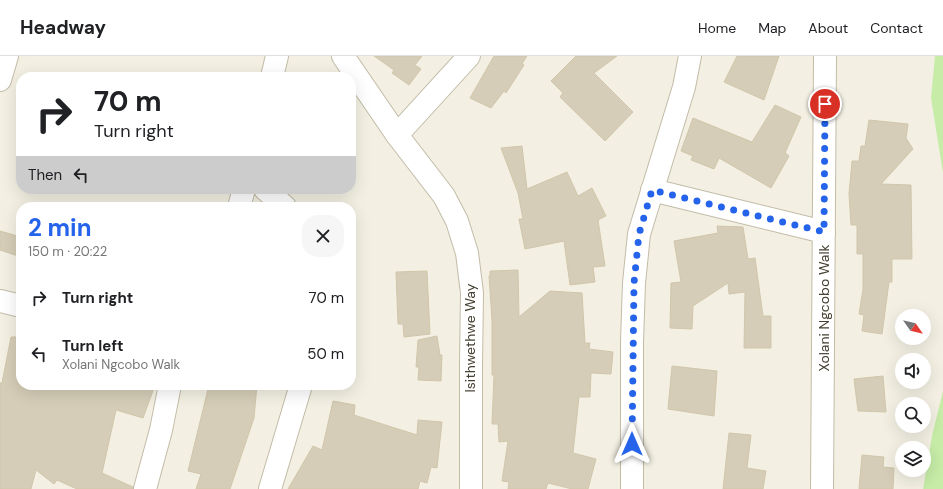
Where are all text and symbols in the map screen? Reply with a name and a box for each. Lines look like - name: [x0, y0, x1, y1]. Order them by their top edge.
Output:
- text: Headway: [20, 15, 106, 40]
- text: Home: [698, 19, 736, 37]
- text: Map: [758, 19, 786, 37]
- text: About: [808, 19, 848, 37]
- text: Contact: [870, 19, 923, 37]
- text: 70 m: [94, 83, 162, 120]
- pin: [808, 87, 842, 121]
- icon: right: [28, 88, 80, 140]
- icon: arrive: [814, 93, 836, 115]
- text: Turn right: [94, 119, 174, 143]
- icon: left: [70, 164, 92, 186]
- text: Then: [28, 165, 62, 185]
- text: 2 min: [28, 212, 91, 243]
- button: close: [302, 215, 344, 257]
- text: 150 m · 20:22: [28, 243, 107, 260]
- street label: Xolani Ngcobo Walk: [815, 244, 833, 372]
- street label: Isithwethwe Way: [461, 283, 479, 393]
- icon: right: [28, 287, 50, 309]
- text: Turn right: [62, 288, 133, 308]
- text: 70 m: [309, 288, 344, 308]
- north arrow: [895, 309, 931, 345]
- map controls: [895, 309, 931, 477]
- text: Turn left: [62, 336, 123, 356]
- icon: left: [28, 343, 50, 365]
- text: 50 m: [307, 344, 344, 364]
- button: sound: [895, 353, 931, 389]
- text: Xolani Ngcobo Walk: [62, 356, 180, 373]
- button: search: [895, 397, 931, 433]
- position arrow: [611, 423, 653, 465]
- button: layers: [895, 441, 931, 477]

